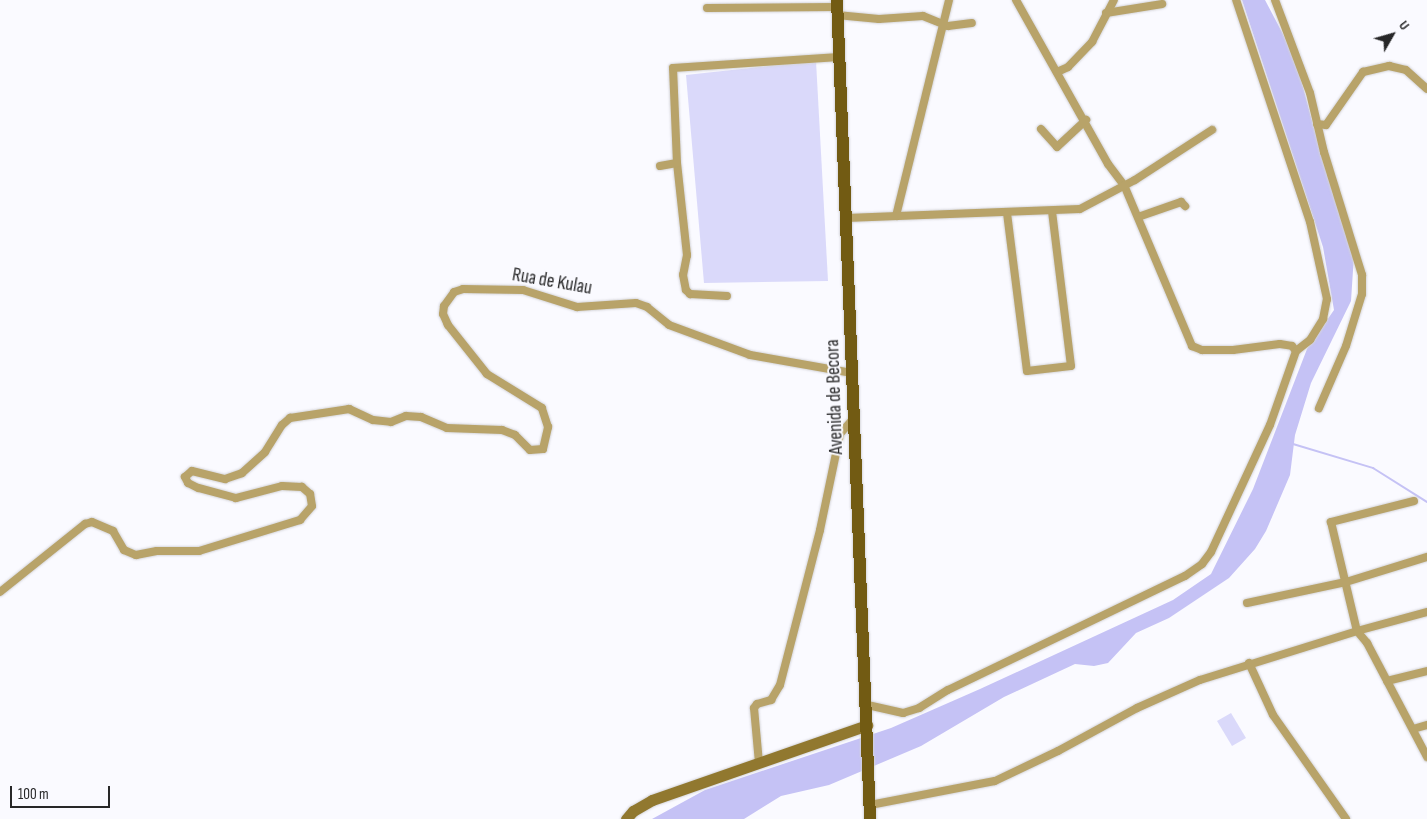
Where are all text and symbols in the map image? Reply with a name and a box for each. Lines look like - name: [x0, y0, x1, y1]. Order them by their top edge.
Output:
- north arrow: [1367, 10, 1417, 60]
- text: U: [1395, 17, 1413, 34]
- street label: Rua de Kulau: [510, 264, 594, 300]
- street label: Avenida de Becora: [822, 339, 848, 455]
- scale bar: [12, 776, 112, 808]
- text: 100 m: [18, 785, 49, 804]

